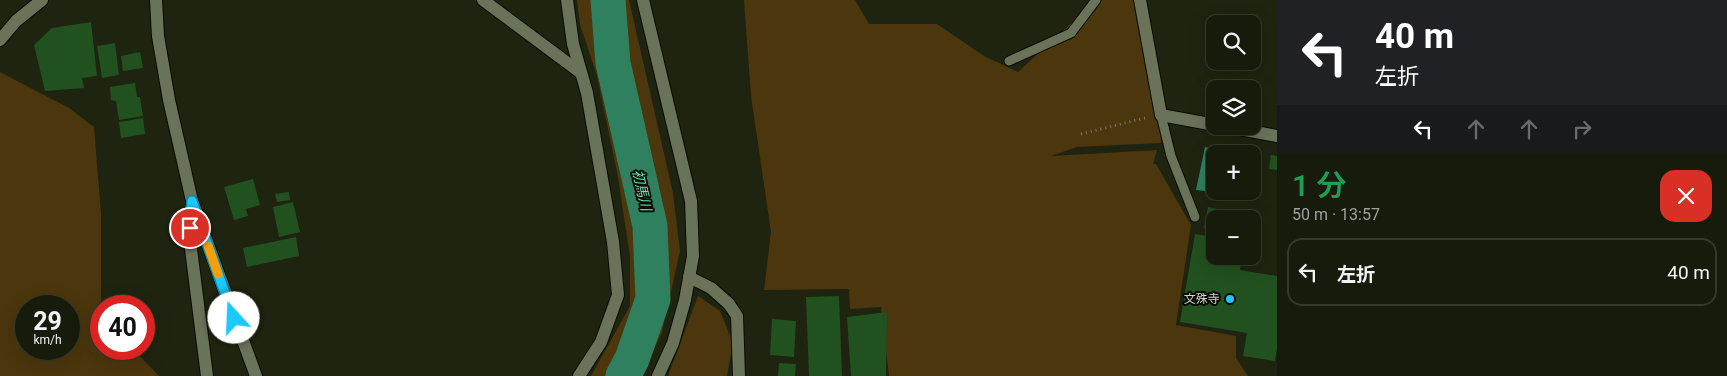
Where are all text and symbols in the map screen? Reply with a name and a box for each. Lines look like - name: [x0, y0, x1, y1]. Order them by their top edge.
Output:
- map controls: [1206, 15, 1261, 265]
- button: search: [1206, 15, 1261, 70]
- text: 40 m: [1375, 16, 1454, 57]
- icon: left: [1292, 20, 1357, 85]
- text: 左折: [1375, 64, 1419, 89]
- button: layers: [1206, 80, 1261, 135]
- icon: left: [1409, 115, 1437, 143]
- icon: ahead: [1462, 115, 1490, 143]
- icon: ahead: [1515, 115, 1543, 143]
- icon: right: [1568, 115, 1596, 143]
- button: +: [1206, 145, 1261, 200]
- water label: 初馬川: [629, 168, 655, 214]
- text: 1 分: [1292, 168, 1347, 203]
- button: close: [1660, 170, 1712, 222]
- text: 50 m · 13:57: [1292, 205, 1380, 224]
- pin: [169, 207, 211, 249]
- button: −: [1206, 210, 1261, 265]
- icon: arrive: [176, 214, 204, 242]
- icon: left: [1294, 258, 1322, 286]
- text: 40 m: [1667, 261, 1710, 284]
- text: 左折: [1337, 263, 1375, 286]
- position arrow: [207, 291, 259, 343]
- place label: 文殊寺: [1184, 292, 1220, 306]
- marker: 文殊寺: [1224, 293, 1236, 305]
- speed limit sign: 40: [90, 295, 155, 360]
- text: 29: [33, 307, 62, 336]
- text: km/h: [33, 333, 62, 347]

